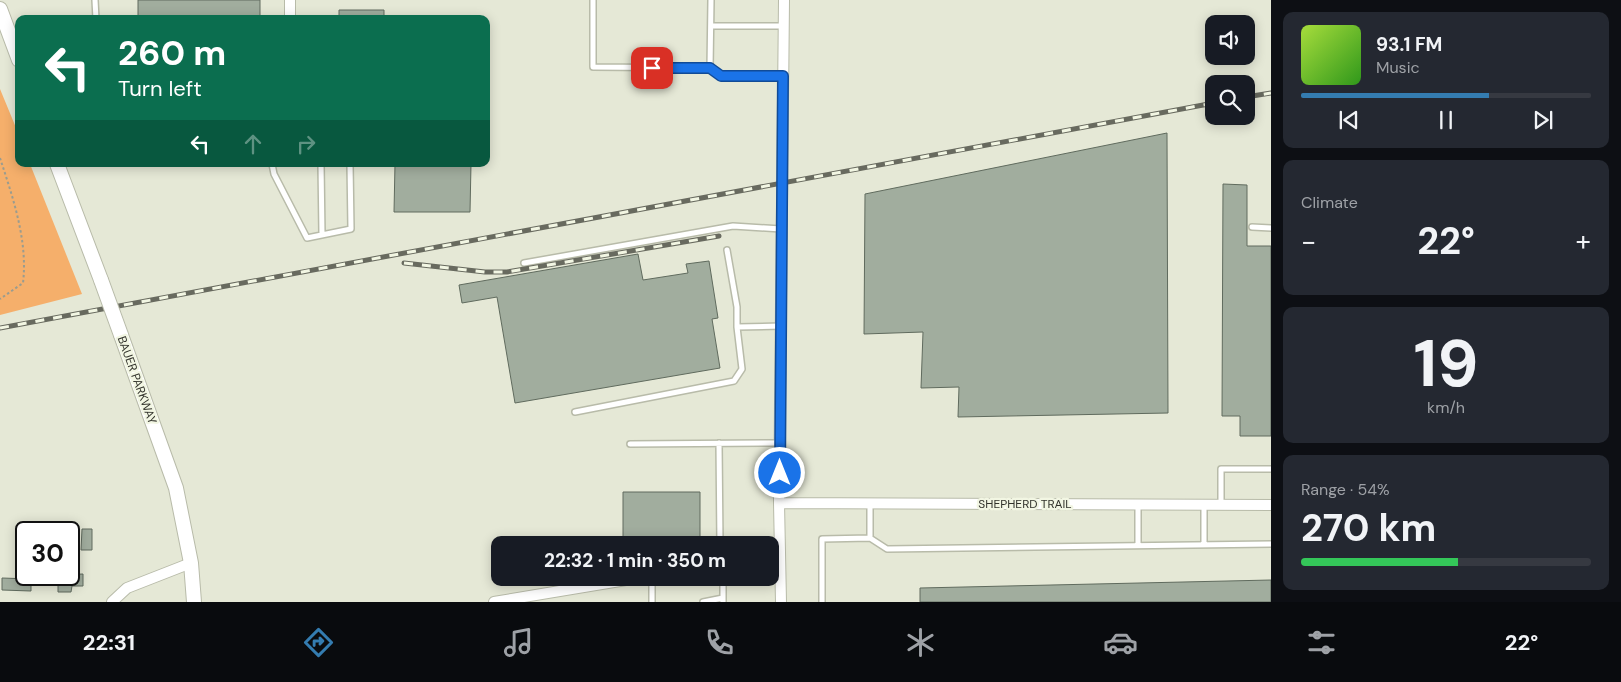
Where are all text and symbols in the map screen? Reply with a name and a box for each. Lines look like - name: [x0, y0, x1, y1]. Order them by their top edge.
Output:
- map controls: [1205, 15, 1255, 125]
- button: sound: [1205, 15, 1255, 65]
- text: 260 m: [118, 30, 226, 76]
- text: 93.1 FM: [1376, 32, 1442, 57]
- icon: left: [35, 35, 100, 100]
- pin: [631, 47, 673, 89]
- icon: arrive: [638, 54, 666, 82]
- text: Music: [1376, 57, 1420, 78]
- text: Turn left: [118, 74, 202, 103]
- button: search: [1205, 75, 1255, 125]
- icon: previous: [1335, 106, 1363, 134]
- icon: pause: [1432, 106, 1460, 134]
- icon: next: [1529, 106, 1557, 134]
- icon: left: [186, 130, 214, 158]
- icon: ahead: [239, 130, 267, 158]
- icon: right: [292, 130, 320, 158]
- text: Climate: [1301, 192, 1358, 213]
- text: 22°: [1417, 216, 1475, 266]
- text: −: [1301, 223, 1316, 260]
- text: +: [1576, 223, 1591, 260]
- text: 19: [1414, 322, 1478, 406]
- street label: BAUER PARKWAY: [114, 334, 160, 426]
- text: km/h: [1427, 397, 1465, 418]
- position arrow: [753, 446, 805, 498]
- text: Range · 54%: [1301, 479, 1390, 500]
- street label: SHEPHERD TRAIL: [978, 496, 1072, 512]
- text: 270 km: [1301, 503, 1436, 553]
- speed limit sign: 30: [15, 521, 80, 586]
- text: 22:32 · 1 min · 350 m: [544, 548, 726, 573]
- icon: directions: [301, 625, 336, 660]
- icon: music: [501, 625, 536, 660]
- icon: phone: [702, 625, 737, 660]
- icon: climate: [903, 625, 938, 660]
- icon: car: [1103, 625, 1138, 660]
- icon: filters: [1304, 625, 1339, 660]
- text: 22:31: [83, 628, 135, 657]
- text: 22°: [1505, 628, 1538, 657]

